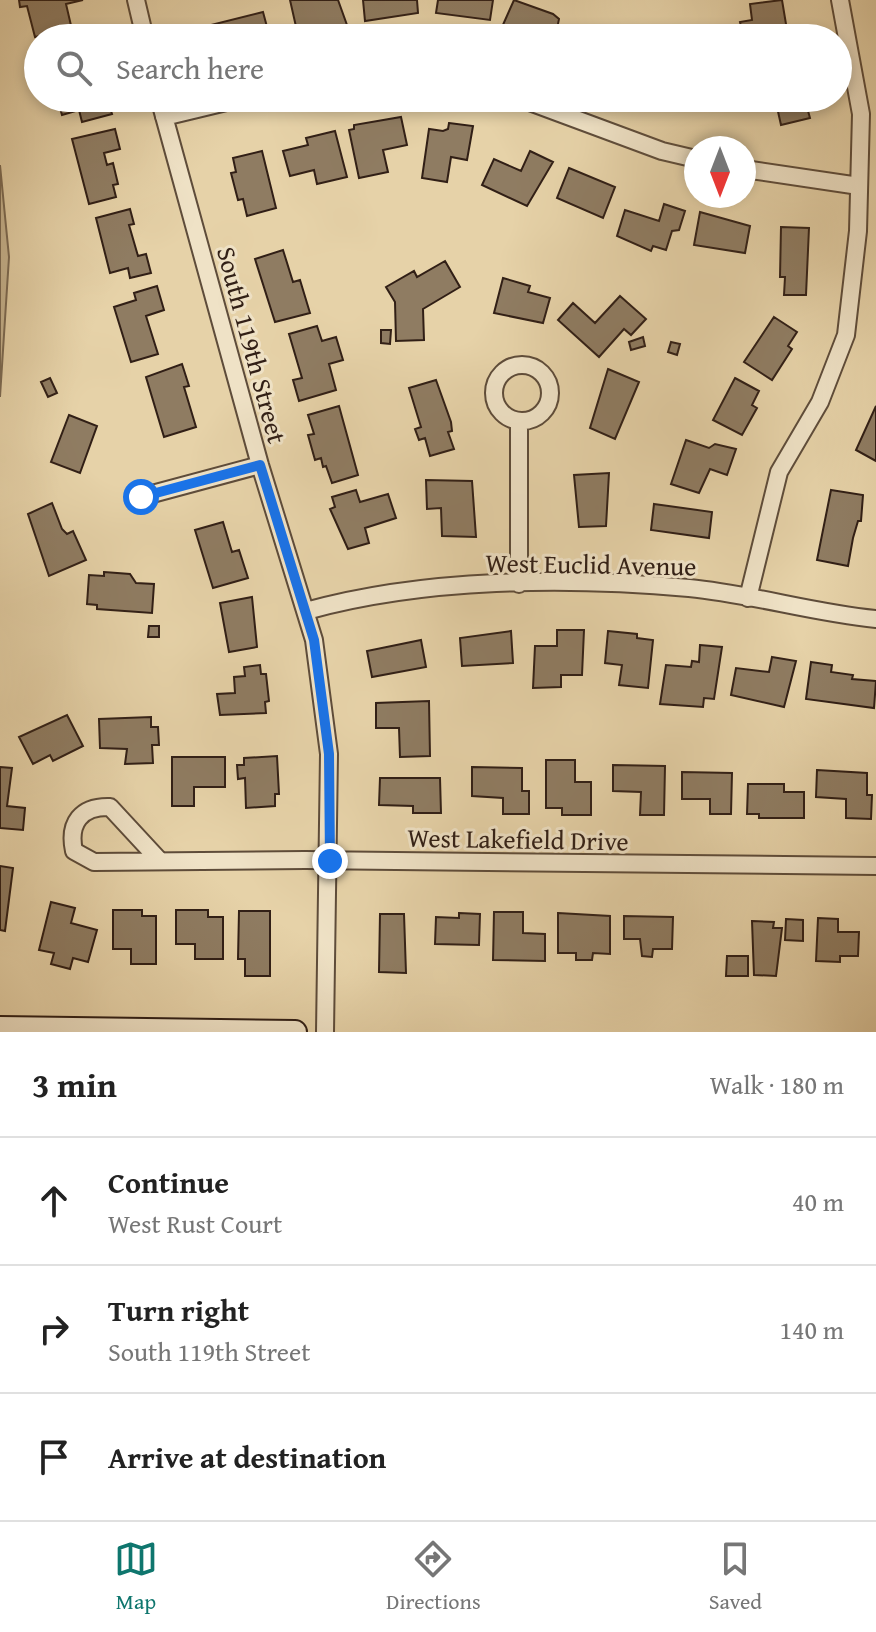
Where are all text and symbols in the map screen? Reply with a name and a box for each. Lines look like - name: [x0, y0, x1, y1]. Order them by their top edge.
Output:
- search box: [24, 24, 852, 112]
- icon: search: [52, 46, 96, 90]
- text: Search here: [116, 46, 264, 90]
- north arrow: [684, 136, 756, 208]
- street label: South 119th Street: [207, 242, 297, 448]
- route start: [123, 479, 159, 515]
- street label: West Euclid Avenue: [485, 543, 697, 585]
- street label: West Lakefield Drive: [407, 818, 629, 860]
- route end: [312, 843, 348, 879]
- text: 3 min: [32, 1060, 117, 1109]
- text: Walk · 180 m: [710, 1065, 844, 1104]
- text: Continue: [108, 1160, 229, 1204]
- icon: ahead: [32, 1179, 76, 1223]
- text: 40 m: [792, 1182, 844, 1221]
- text: West Rust Court: [108, 1204, 282, 1243]
- text: Turn right: [108, 1288, 249, 1332]
- icon: right: [32, 1307, 76, 1351]
- text: 140 m: [779, 1310, 844, 1349]
- text: South 119th Street: [108, 1332, 310, 1371]
- icon: arrive: [32, 1435, 76, 1479]
- text: Arrive at destination: [108, 1435, 386, 1479]
- tab: Map: [114, 1537, 158, 1617]
- tab: Directions: [386, 1537, 481, 1617]
- tab: Saved: [709, 1537, 762, 1617]

